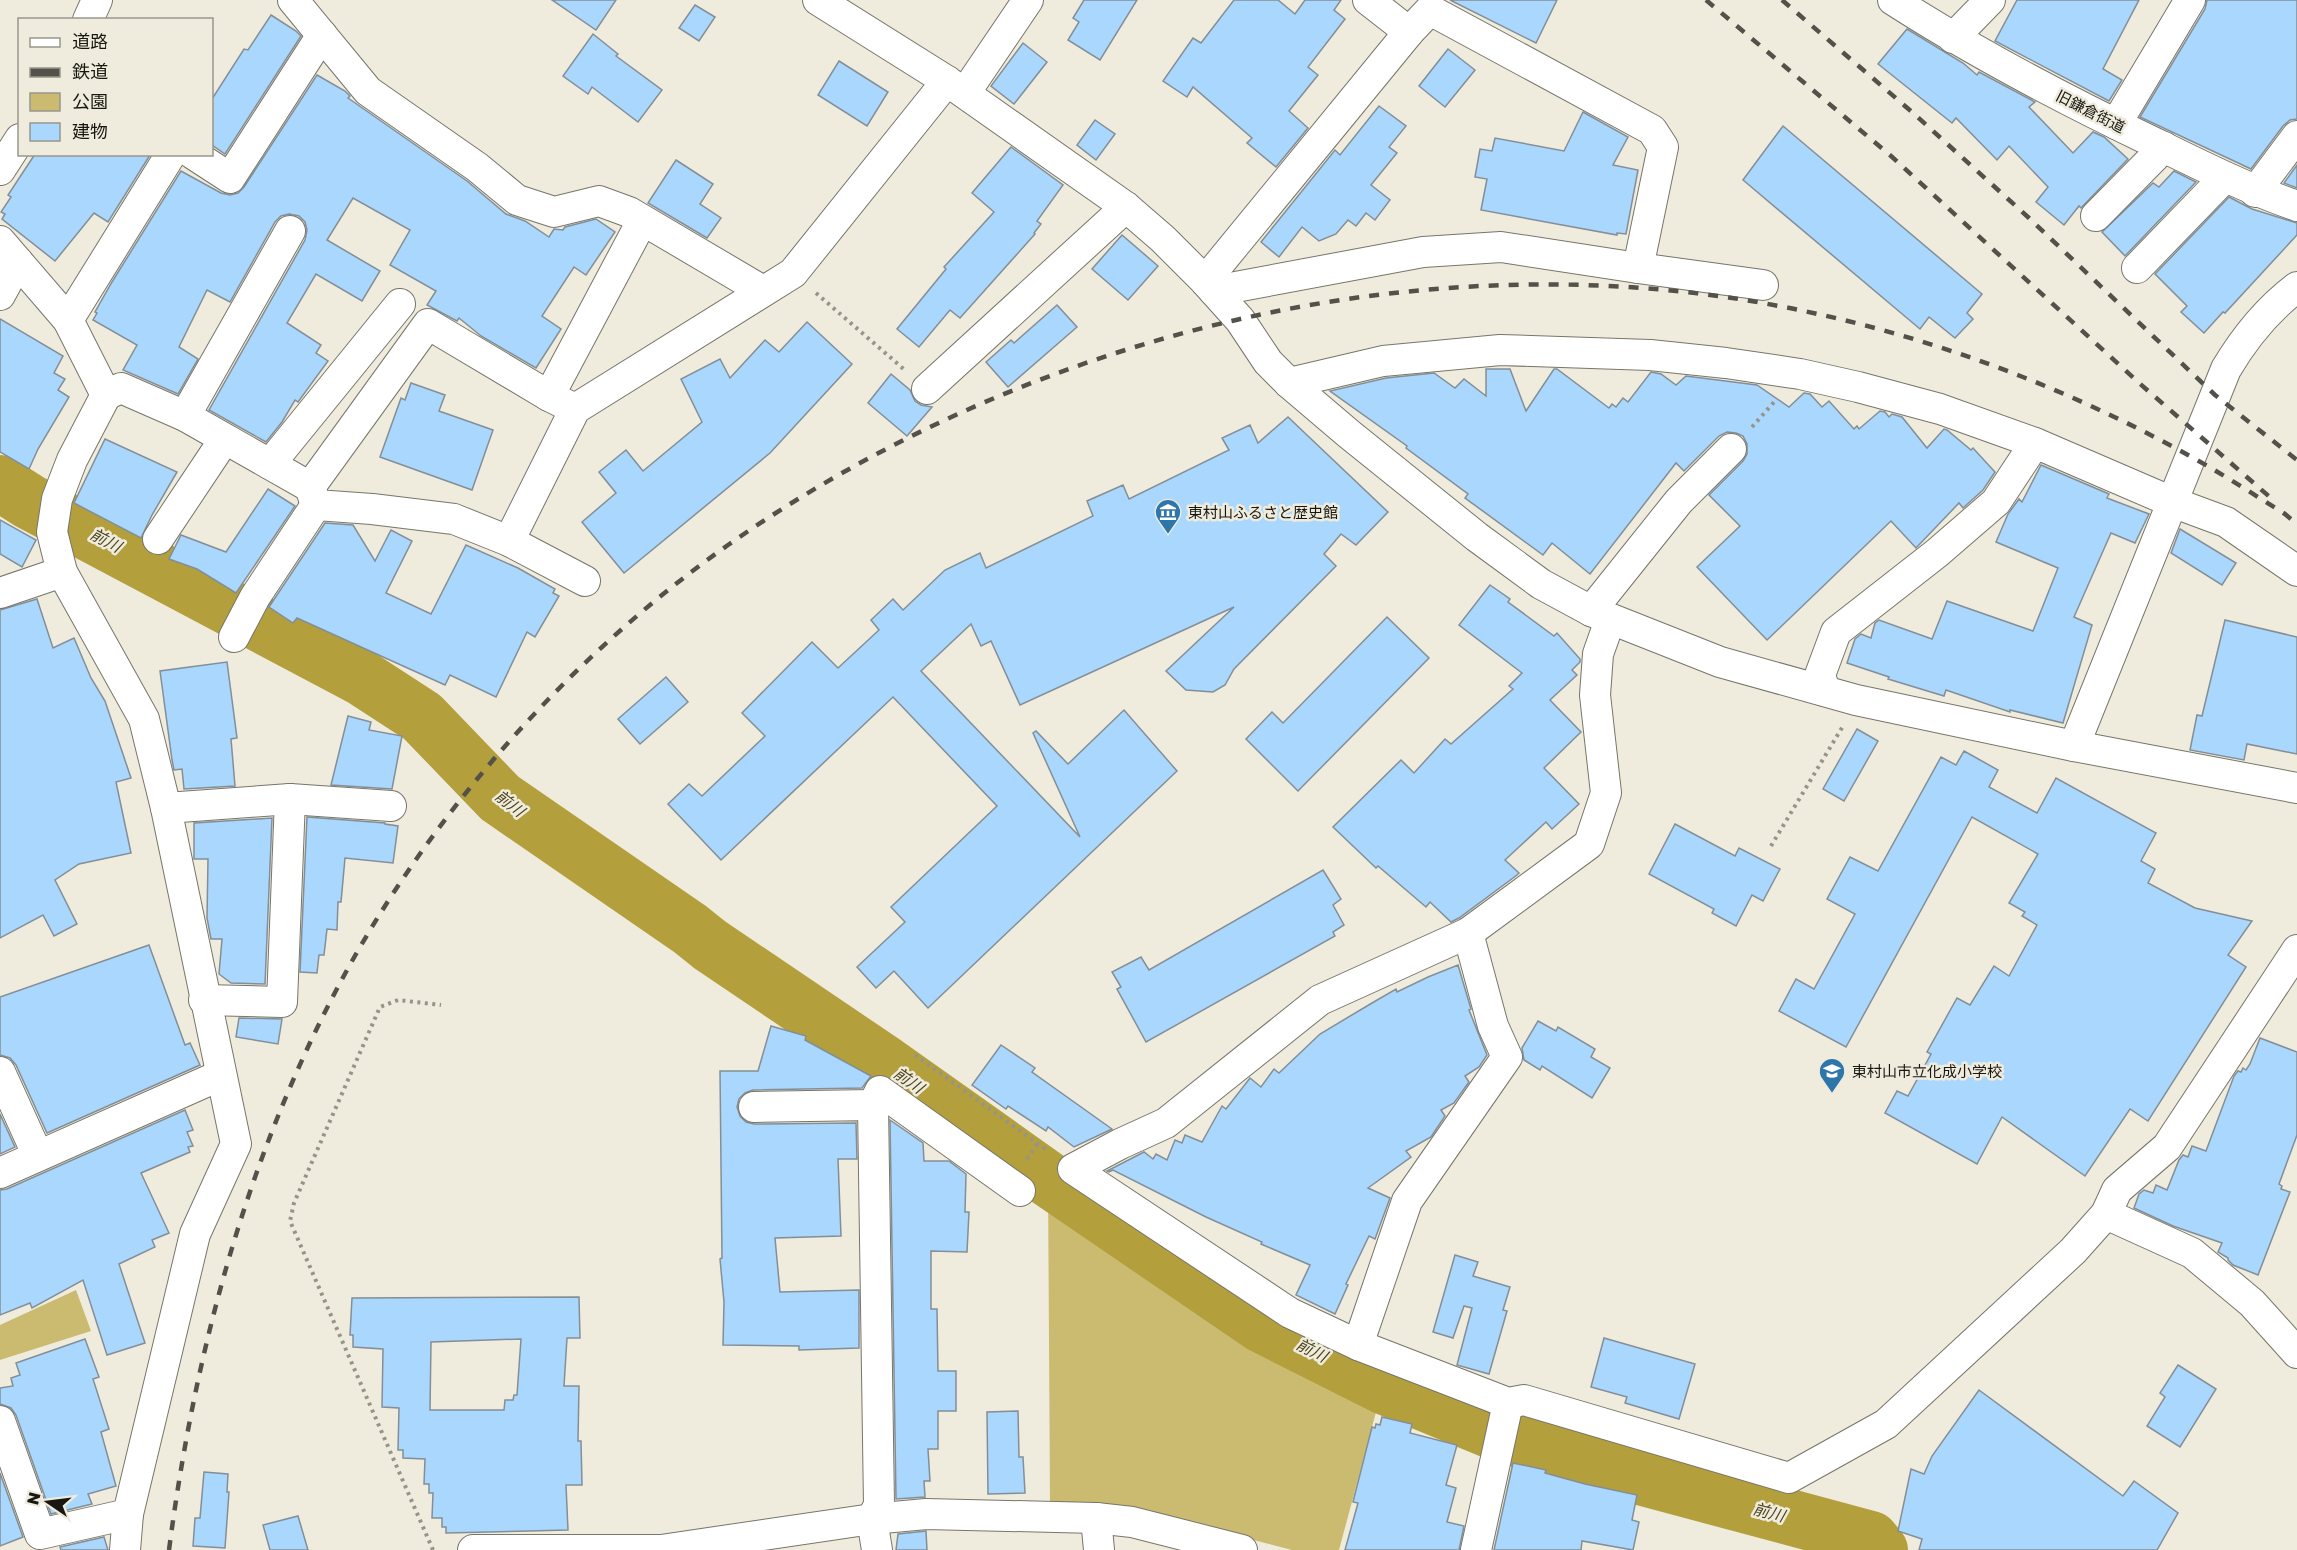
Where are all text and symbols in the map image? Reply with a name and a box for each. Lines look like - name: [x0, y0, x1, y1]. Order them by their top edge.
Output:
- legend: [18, 18, 213, 156]
- text: 道路: [72, 30, 108, 52]
- text: 鉄道: [72, 60, 108, 82]
- street label: 旧鎌倉街道: [2053, 86, 2129, 136]
- text: 公園: [72, 90, 108, 112]
- text: 建物: [72, 120, 108, 142]
- museum icon: 東村山ふるさと歴史館: [1153, 497, 1183, 535]
- place label: 東村山ふるさと歴史館: [1188, 503, 1338, 521]
- water label: 前川: [87, 524, 127, 557]
- water label: 前川: [491, 785, 530, 822]
- school or university icon: 東村山市立化成小学校: [1817, 1056, 1847, 1094]
- place label: 東村山市立化成小学校: [1852, 1062, 2002, 1080]
- water label: 前川: [890, 1063, 929, 1099]
- water label: 前川: [1293, 1334, 1333, 1367]
- north arrow: [18, 1472, 78, 1532]
- text: N: [22, 1490, 45, 1507]
- water label: 前川: [1751, 1498, 1789, 1526]

